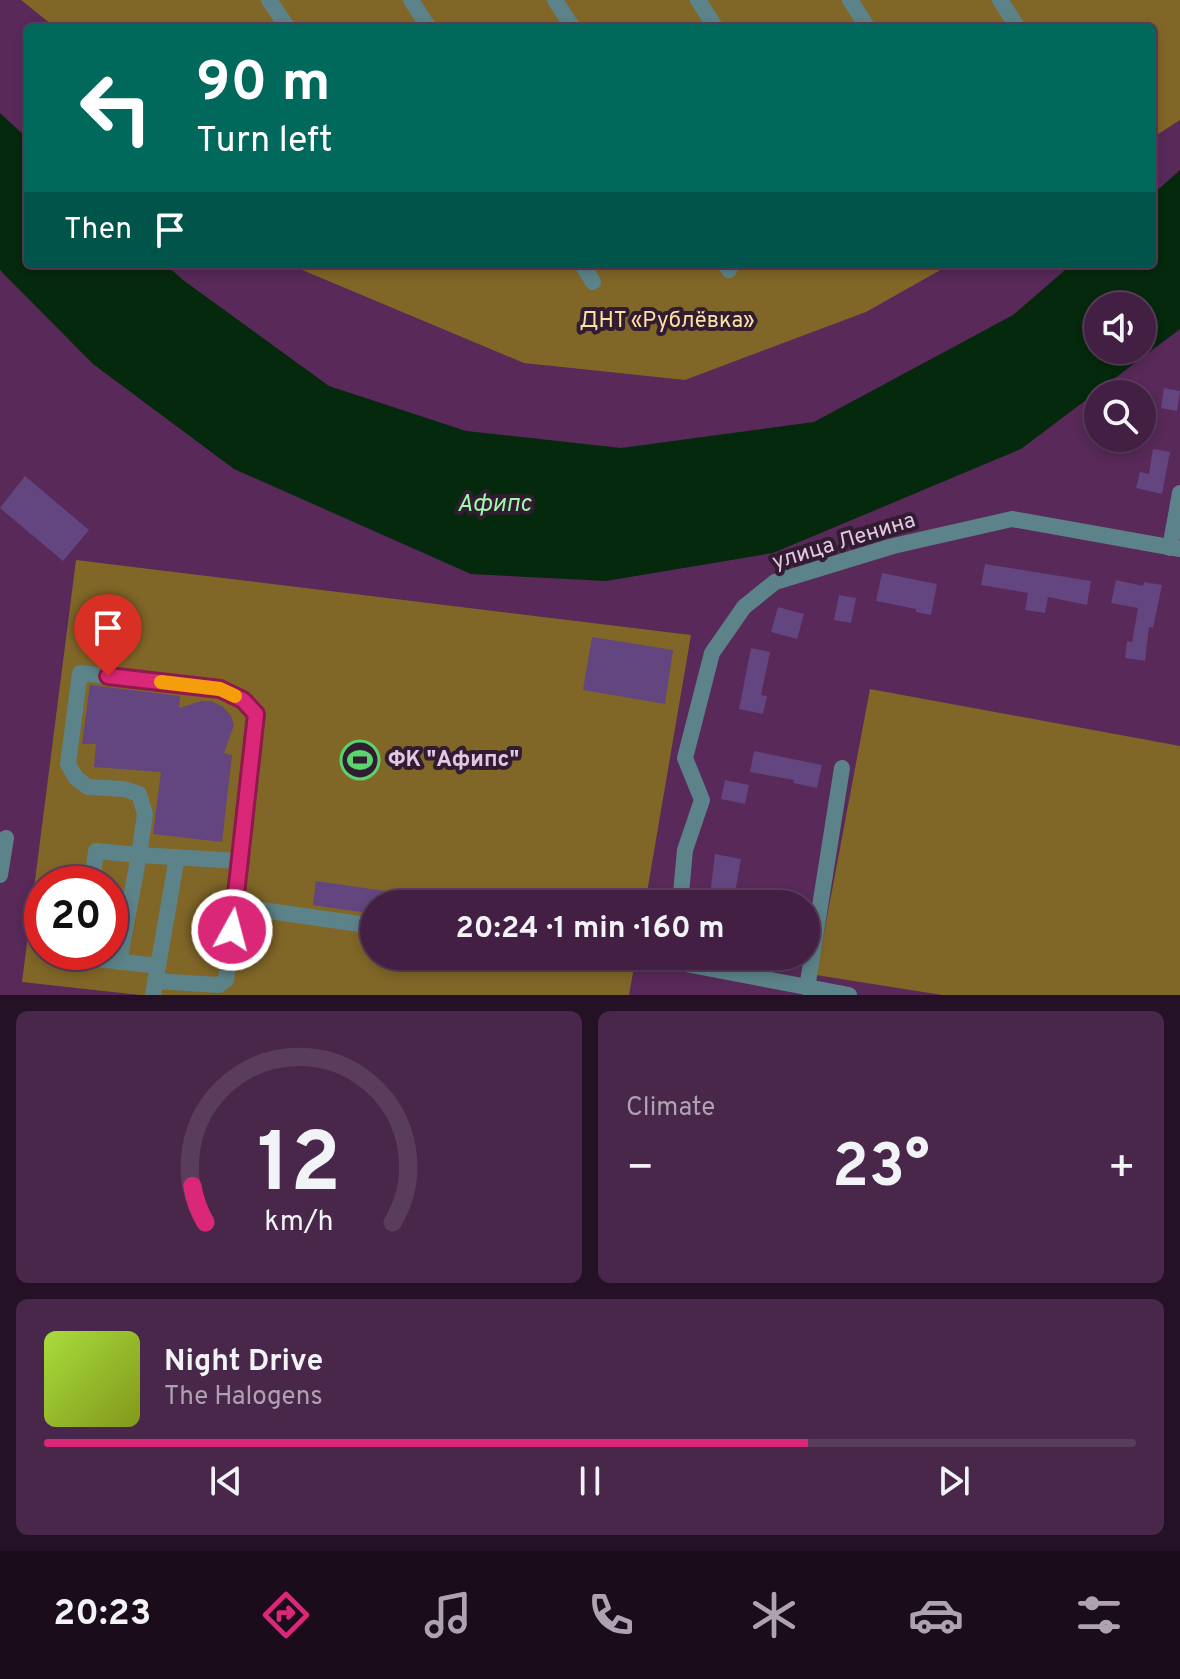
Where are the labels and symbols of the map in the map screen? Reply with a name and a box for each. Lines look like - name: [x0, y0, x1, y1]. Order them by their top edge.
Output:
- park label: ДНТ «Рублёвка»: [580, 308, 754, 335]
- water label: Афипс: [457, 490, 532, 520]
- street label: улица Ленина: [769, 507, 919, 577]
- pin: [74, 594, 142, 676]
- sports icon: ФК "Афипс": [339, 739, 381, 781]
- place label: ФК "Афипс": [388, 747, 519, 774]
- speed limit sign: 20: [24, 866, 128, 970]
- position arrow: [190, 888, 274, 972]

